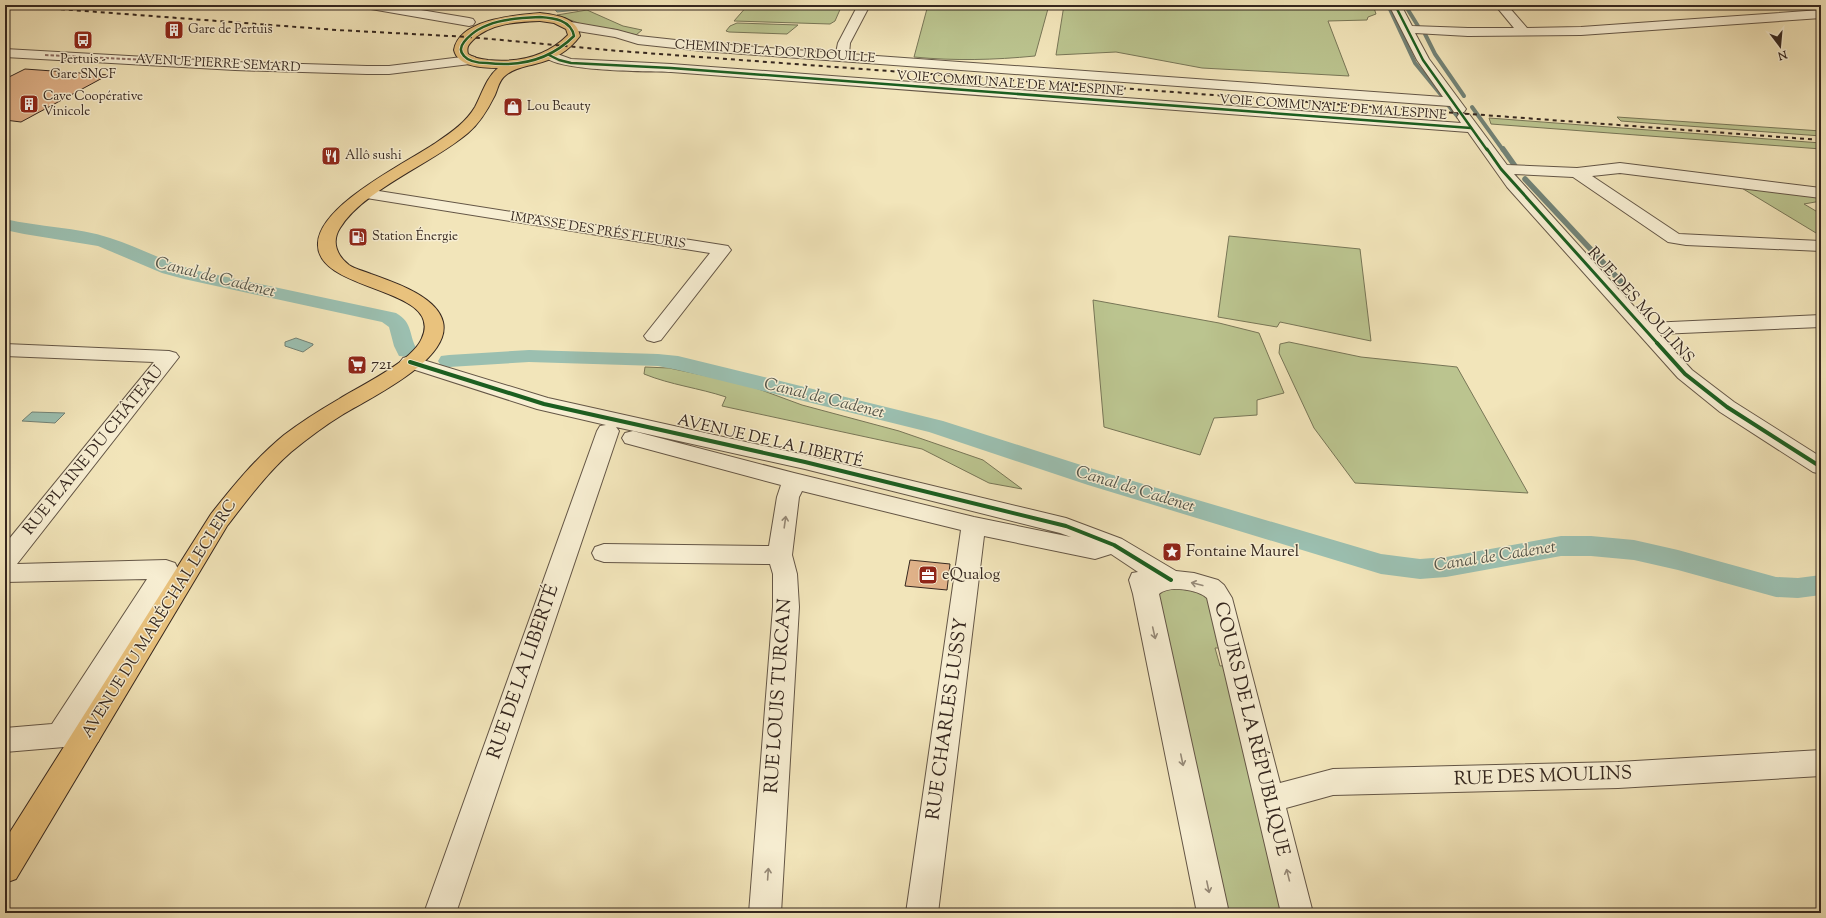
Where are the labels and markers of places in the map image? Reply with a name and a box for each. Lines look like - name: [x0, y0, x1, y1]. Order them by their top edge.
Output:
- building icon: Gare de Pertuis: [163, 19, 185, 41]
- place label: Gare de Pertuis: [188, 21, 273, 39]
- bus stop icon: Pertuis - Gare SNCF: [72, 29, 94, 51]
- place label: Pertuis - Gare SNCF: [50, 51, 116, 84]
- place label: Cave Coopérative Vinicole: [43, 88, 143, 121]
- building icon: Cave Coopérative Vinicole: [18, 93, 40, 115]
- shop icon: Lou Beauty: [502, 96, 524, 118]
- place label: Lou Beauty: [527, 98, 591, 116]
- restaurant icon: Allô sushi: [320, 145, 342, 167]
- place label: Allô sushi: [345, 147, 402, 165]
- fuel station icon: Station Énergie: [347, 226, 369, 248]
- place label: Station Énergie: [372, 227, 458, 246]
- supermarket icon: 721: [346, 354, 368, 376]
- place label: 721: [371, 354, 392, 377]
- place icon: Fontaine Maurel: [1161, 541, 1183, 563]
- place label: Fontaine Maurel: [1186, 541, 1300, 564]
- office icon: eQualog: [917, 564, 939, 586]
- place label: eQualog: [942, 564, 1001, 587]

